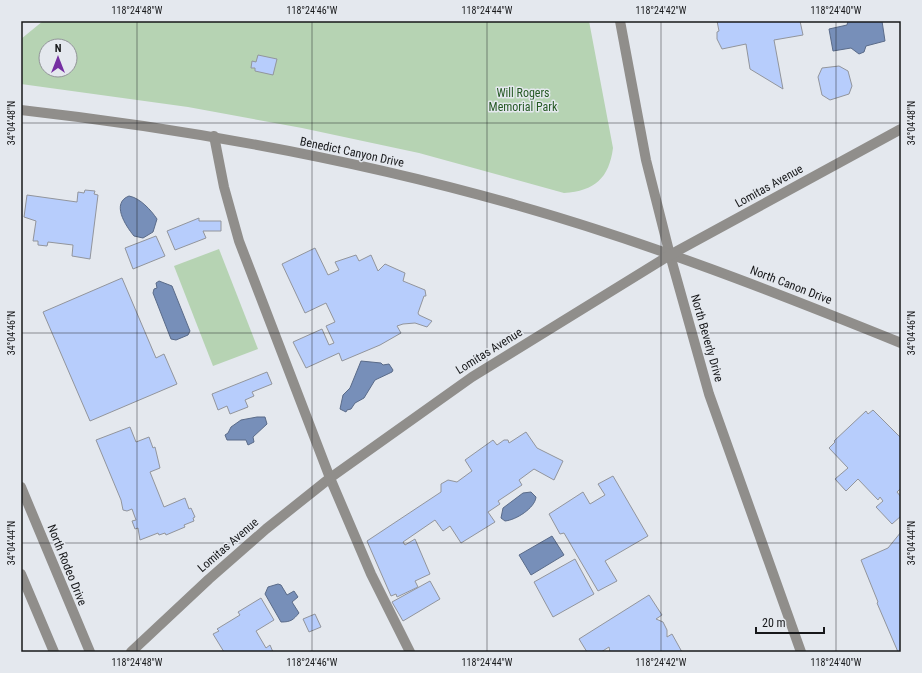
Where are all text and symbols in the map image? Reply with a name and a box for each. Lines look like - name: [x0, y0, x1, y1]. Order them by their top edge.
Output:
- text: 118°24'48"W: [112, 5, 163, 16]
- text: 118°24'46"W: [287, 5, 338, 16]
- text: 118°24'44"W: [462, 5, 513, 16]
- text: 118°24'42"W: [636, 5, 687, 16]
- text: 118°24'40"W: [811, 5, 862, 16]
- north arrow: [38, 38, 78, 78]
- text: N: [55, 42, 62, 55]
- park label: Will Rogers Memorial Park: [489, 86, 558, 114]
- text: 34°04'48"N: [6, 101, 17, 145]
- text: 34°04'48"N: [906, 101, 917, 145]
- street label: Benedict Canyon Drive: [299, 134, 406, 170]
- street label: Lomitas Avenue: [733, 161, 806, 210]
- street label: North Canon Drive: [748, 263, 834, 307]
- street label: North Beverly Drive: [688, 293, 726, 384]
- text: 34°04'46"N: [6, 311, 17, 355]
- text: 34°04'46"N: [906, 311, 917, 355]
- street label: Lomitas Avenue: [453, 325, 525, 377]
- street label: Lomitas Avenue: [195, 515, 261, 575]
- text: 34°04'44"N: [6, 521, 17, 565]
- text: 34°04'44"N: [906, 521, 917, 565]
- street label: North Rodeo Drive: [44, 522, 90, 608]
- scale bar: [756, 609, 824, 635]
- text: 20 m: [762, 616, 786, 630]
- text: 118°24'48"W: [112, 657, 163, 668]
- text: 118°24'46"W: [287, 657, 338, 668]
- text: 118°24'44"W: [462, 657, 513, 668]
- text: 118°24'42"W: [636, 657, 687, 668]
- text: 118°24'40"W: [811, 657, 862, 668]

